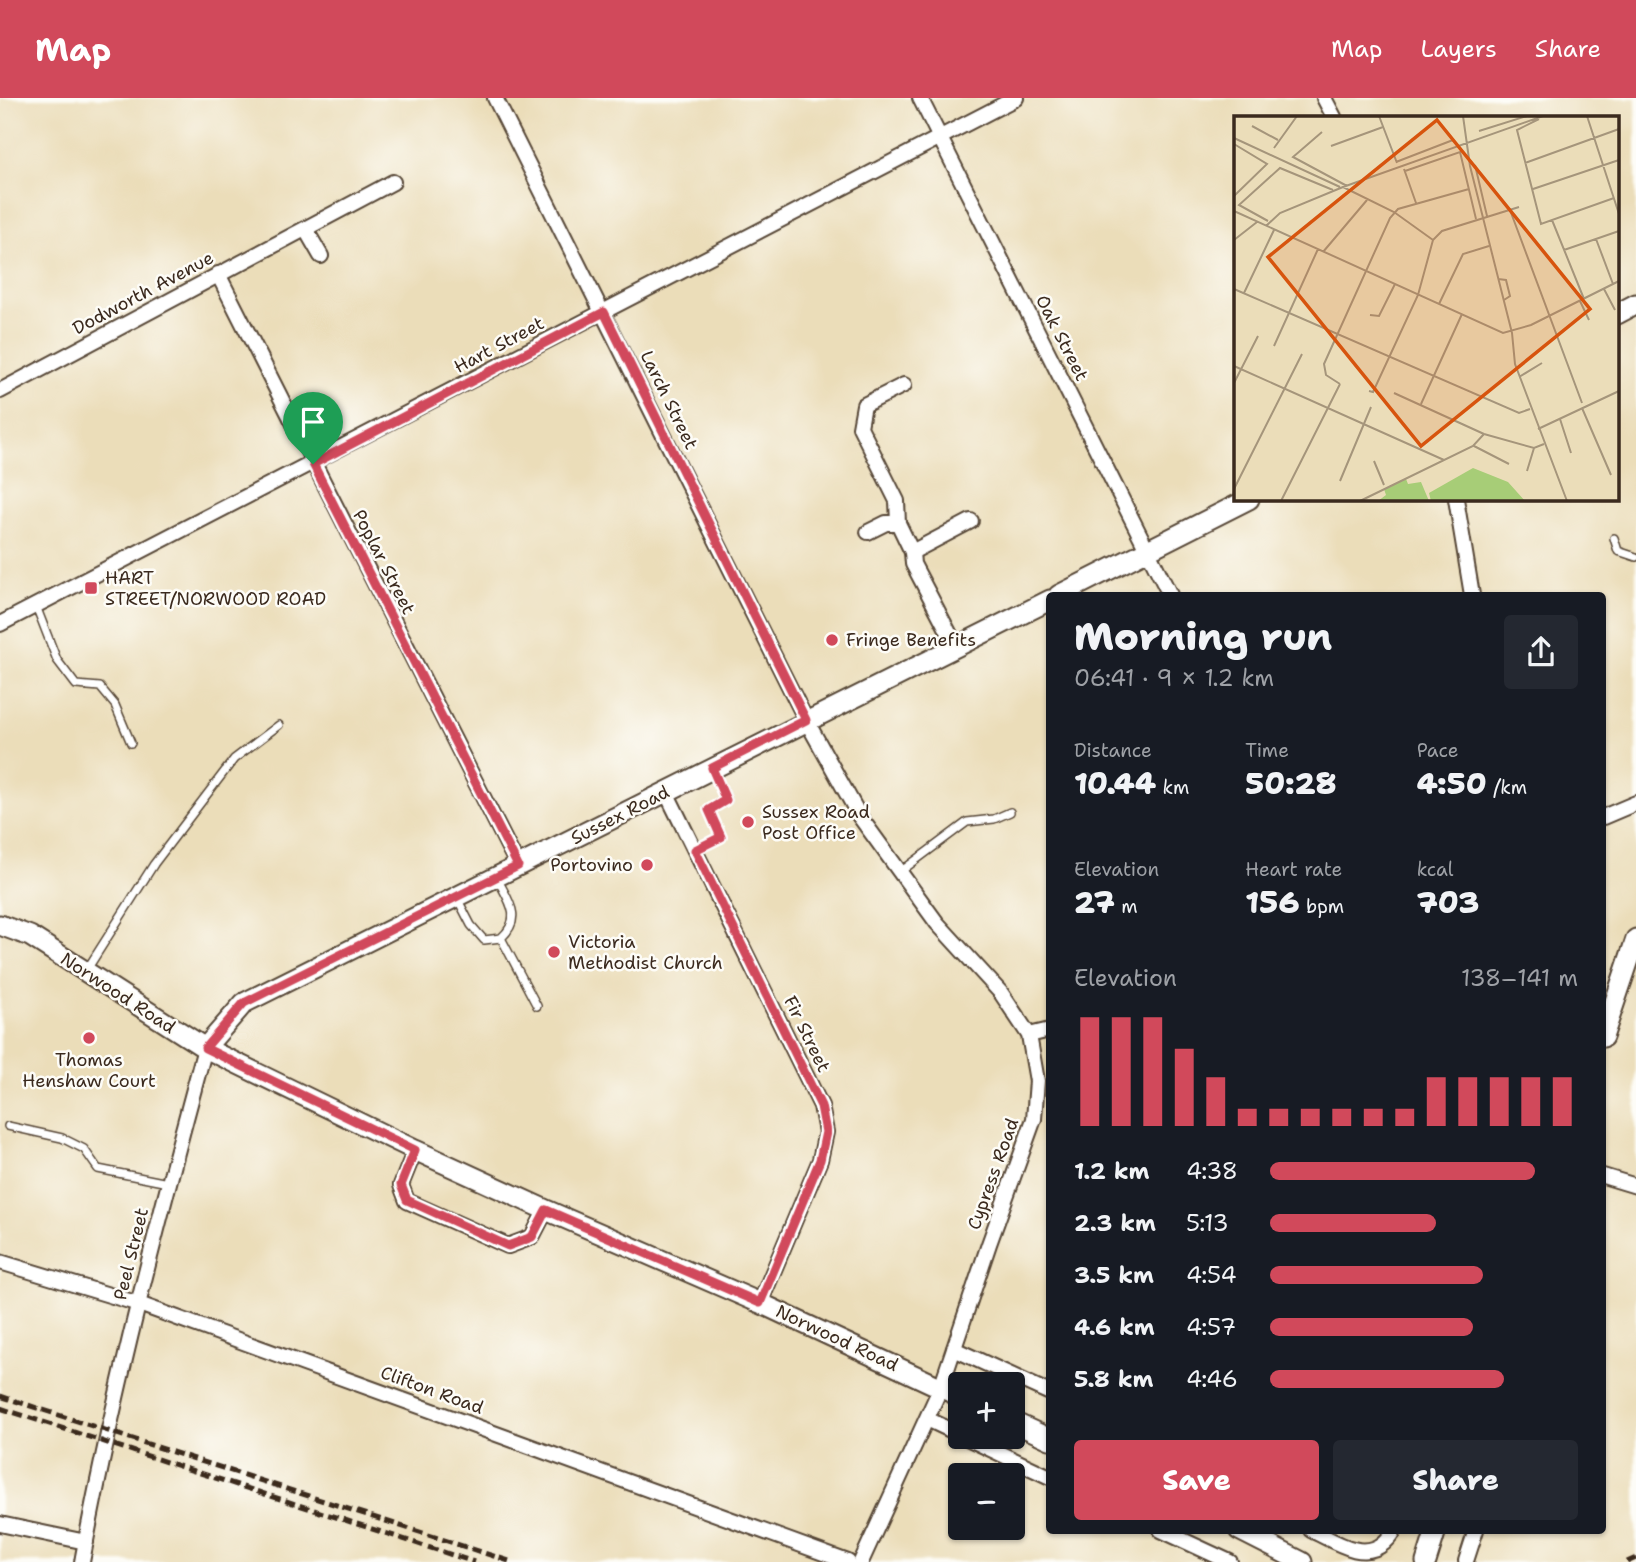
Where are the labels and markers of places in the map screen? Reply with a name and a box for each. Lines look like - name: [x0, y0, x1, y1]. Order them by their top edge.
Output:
- pin: [283, 392, 343, 464]
- place label: HART STREET/NORWOOD ROAD: [105, 566, 326, 611]
- marker: HART STREET/NORWOOD ROAD: [83, 580, 99, 596]
- place label: Fringe Benefits: [846, 628, 976, 652]
- marker: Fringe Benefits: [824, 632, 840, 648]
- place label: Sussex Road Post Office: [762, 800, 870, 845]
- marker: Sussex Road Post Office: [740, 814, 756, 830]
- place label: Portovino: [550, 853, 633, 877]
- marker: Portovino: [639, 857, 655, 873]
- place label: Victoria Methodist Church: [568, 930, 723, 975]
- marker: Victoria Methodist Church: [546, 944, 562, 960]
- marker: Thomas Henshaw Court: [81, 1030, 97, 1046]
- place label: Thomas Henshaw Court: [22, 1048, 156, 1093]

